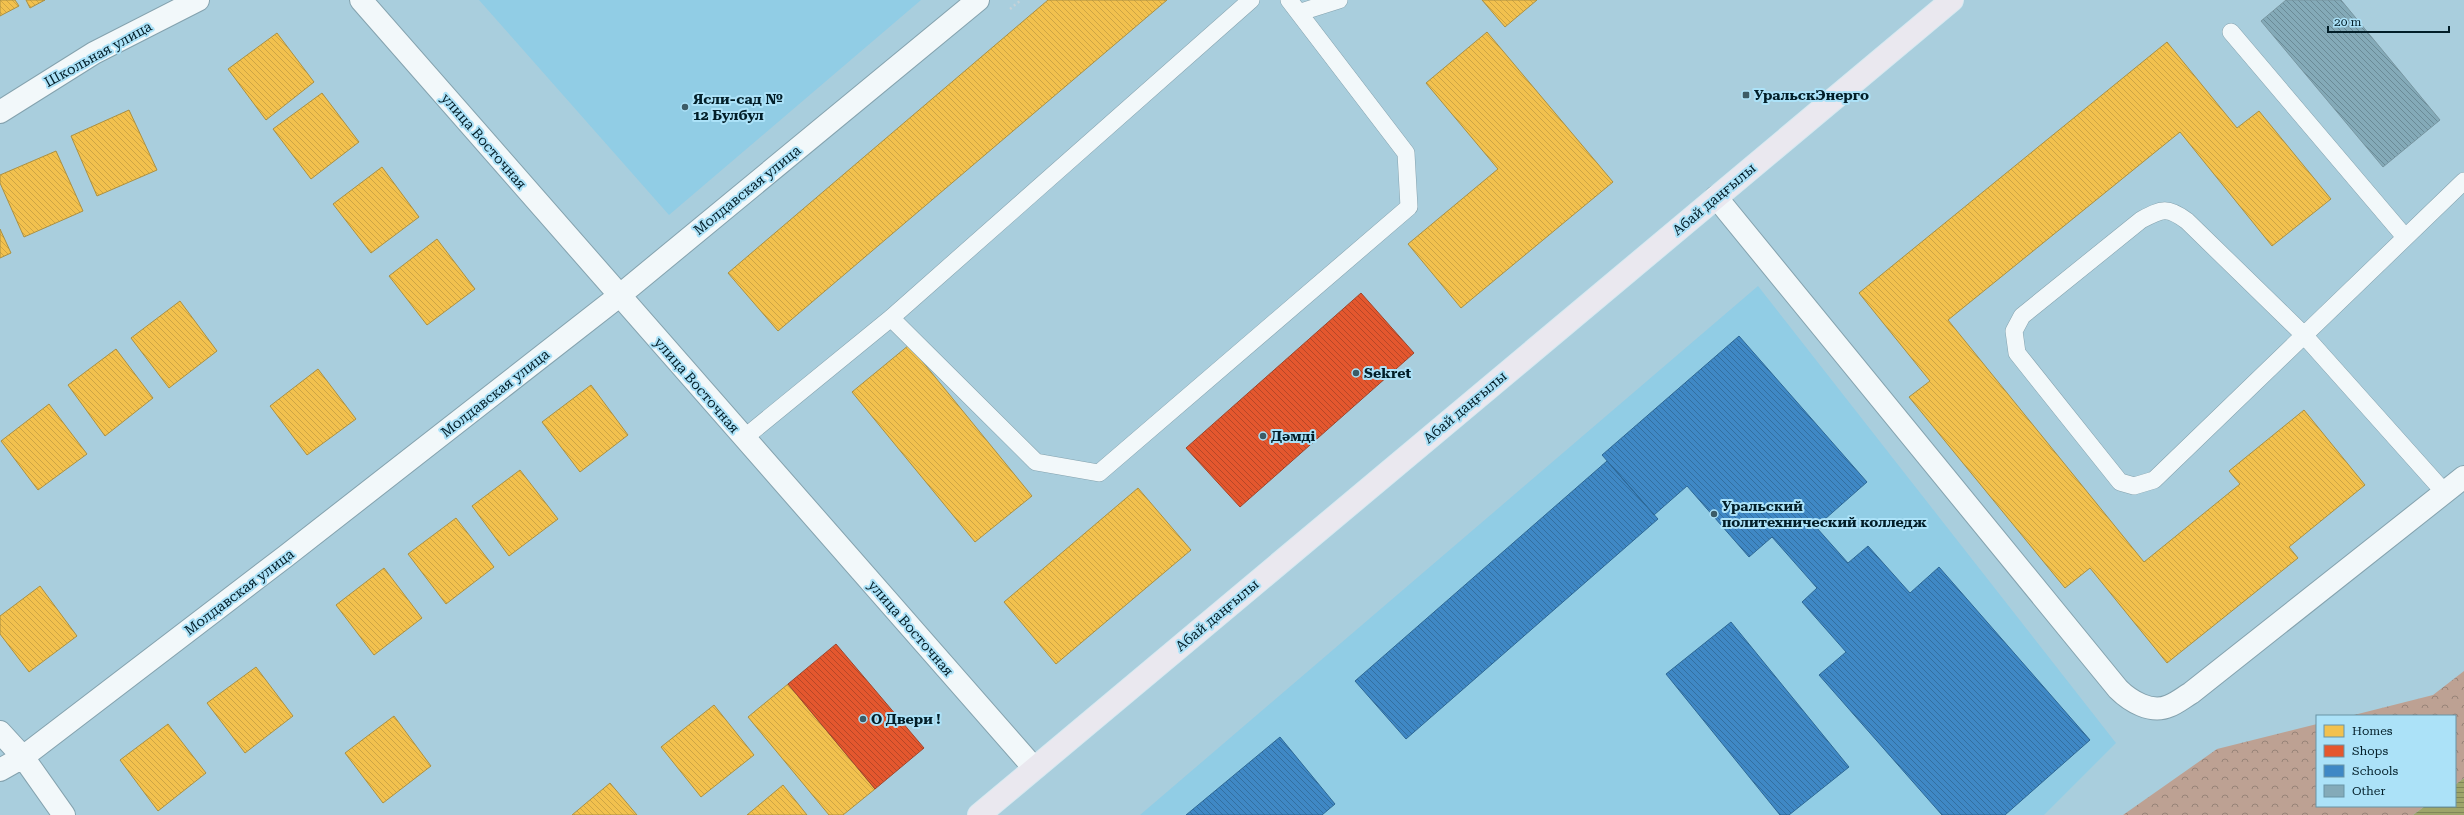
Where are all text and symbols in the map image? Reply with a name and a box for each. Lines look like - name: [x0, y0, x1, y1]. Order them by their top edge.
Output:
- scale bar: [2328, 8, 2449, 34]
- text: 20 m: [2334, 15, 2361, 29]
- street label: Школьная улица: [42, 18, 155, 90]
- place label: УральскЭнерго: [1754, 87, 1869, 103]
- street label: улица Восточная: [438, 90, 530, 192]
- marker: УральскЭнерго: [1741, 90, 1751, 100]
- place label: Ясли-сад № 12 Булбул: [693, 91, 783, 123]
- marker: Ясли-сад № 12 Булбул: [680, 102, 690, 112]
- street label: Молдавская улица: [690, 142, 804, 238]
- street label: Абай даңғылы: [1669, 160, 1759, 238]
- street label: улица Восточная: [651, 334, 743, 436]
- street label: Молдавская улица: [438, 345, 553, 440]
- place label: Sekret: [1364, 365, 1411, 381]
- marker: Sekret: [1351, 368, 1361, 378]
- street label: Абай даңғылы: [1420, 368, 1510, 446]
- place label: Дəмді: [1271, 428, 1316, 444]
- marker: Дəмді: [1258, 431, 1268, 441]
- place label: Уральский политехнический колледж: [1722, 498, 1928, 530]
- marker: Уральский политехнический колледж: [1709, 509, 1719, 519]
- street label: Молдавская улица: [181, 545, 297, 638]
- street label: Абай даңғылы: [1172, 576, 1262, 654]
- street label: улица Восточная: [865, 577, 957, 679]
- place label: О Двери !: [871, 711, 941, 727]
- marker: О Двери !: [858, 714, 868, 724]
- legend: [2316, 715, 2456, 807]
- text: Homes: [2352, 724, 2393, 738]
- text: Shops: [2352, 744, 2388, 758]
- text: Schools: [2352, 764, 2399, 778]
- text: Other: [2352, 784, 2385, 798]

